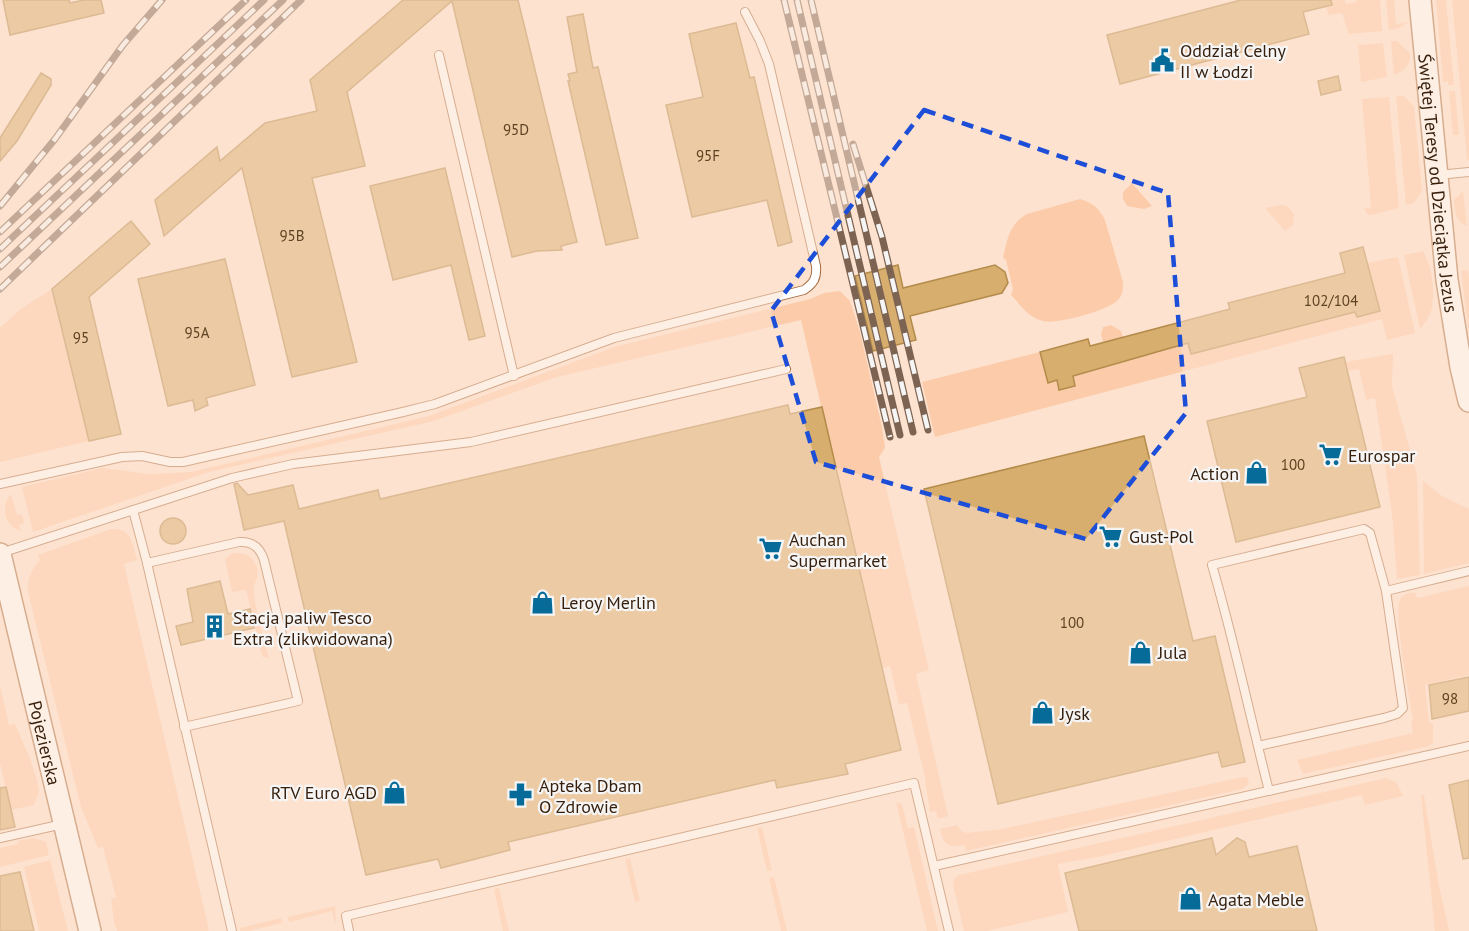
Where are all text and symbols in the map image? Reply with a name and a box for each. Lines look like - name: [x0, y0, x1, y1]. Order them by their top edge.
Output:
- place label: Oddział Celny II w Łodzi: [1180, 39, 1286, 83]
- public building icon: Oddział Celny II w Łodzi: [1149, 47, 1175, 73]
- street label: Świętej Teresy od Dzieciątka Jezus: [1414, 52, 1464, 314]
- house number: 95D: [503, 120, 529, 139]
- house number: 95F: [696, 146, 720, 165]
- house number: 95B: [279, 226, 305, 245]
- house number: 102/104: [1304, 291, 1358, 310]
- house number: 95A: [184, 323, 210, 342]
- house number: 95: [73, 328, 89, 347]
- supermarket icon: Eurospar: [1317, 442, 1343, 468]
- place label: Eurospar: [1348, 444, 1415, 467]
- house number: 100: [1281, 455, 1305, 474]
- shop icon: Action: [1244, 460, 1270, 486]
- place label: Action: [1190, 462, 1239, 485]
- supermarket icon: Gust-Pol: [1098, 523, 1124, 549]
- place label: Gust-Pol: [1129, 525, 1194, 548]
- place label: Auchan Supermarket: [789, 528, 887, 572]
- supermarket icon: Auchan Supermarket: [758, 536, 784, 562]
- shop icon: Leroy Merlin: [530, 589, 556, 615]
- place label: Leroy Merlin: [561, 591, 656, 614]
- place label: Stacja paliw Tesco Extra (zlikwidowana): [233, 606, 393, 650]
- house number: 100: [1060, 613, 1084, 632]
- building icon: Stacja paliw Tesco Extra (zlikwidowana): [202, 614, 228, 640]
- shop icon: Jula: [1127, 639, 1153, 665]
- place label: Jula: [1157, 641, 1187, 664]
- house number: 98: [1442, 689, 1458, 708]
- street label: Pojezierska: [24, 698, 66, 787]
- shop icon: Jysk: [1029, 700, 1055, 726]
- place label: Jysk: [1059, 702, 1090, 725]
- place label: Apteka Dbam O Zdrowie: [539, 774, 642, 818]
- shop icon: RTV Euro AGD: [382, 779, 408, 805]
- place label: RTV Euro AGD: [271, 781, 377, 804]
- pharmacy icon: Apteka Dbam O Zdrowie: [508, 782, 534, 808]
- shop icon: Agata Meble: [1177, 886, 1203, 912]
- place label: Agata Meble: [1208, 888, 1304, 911]

